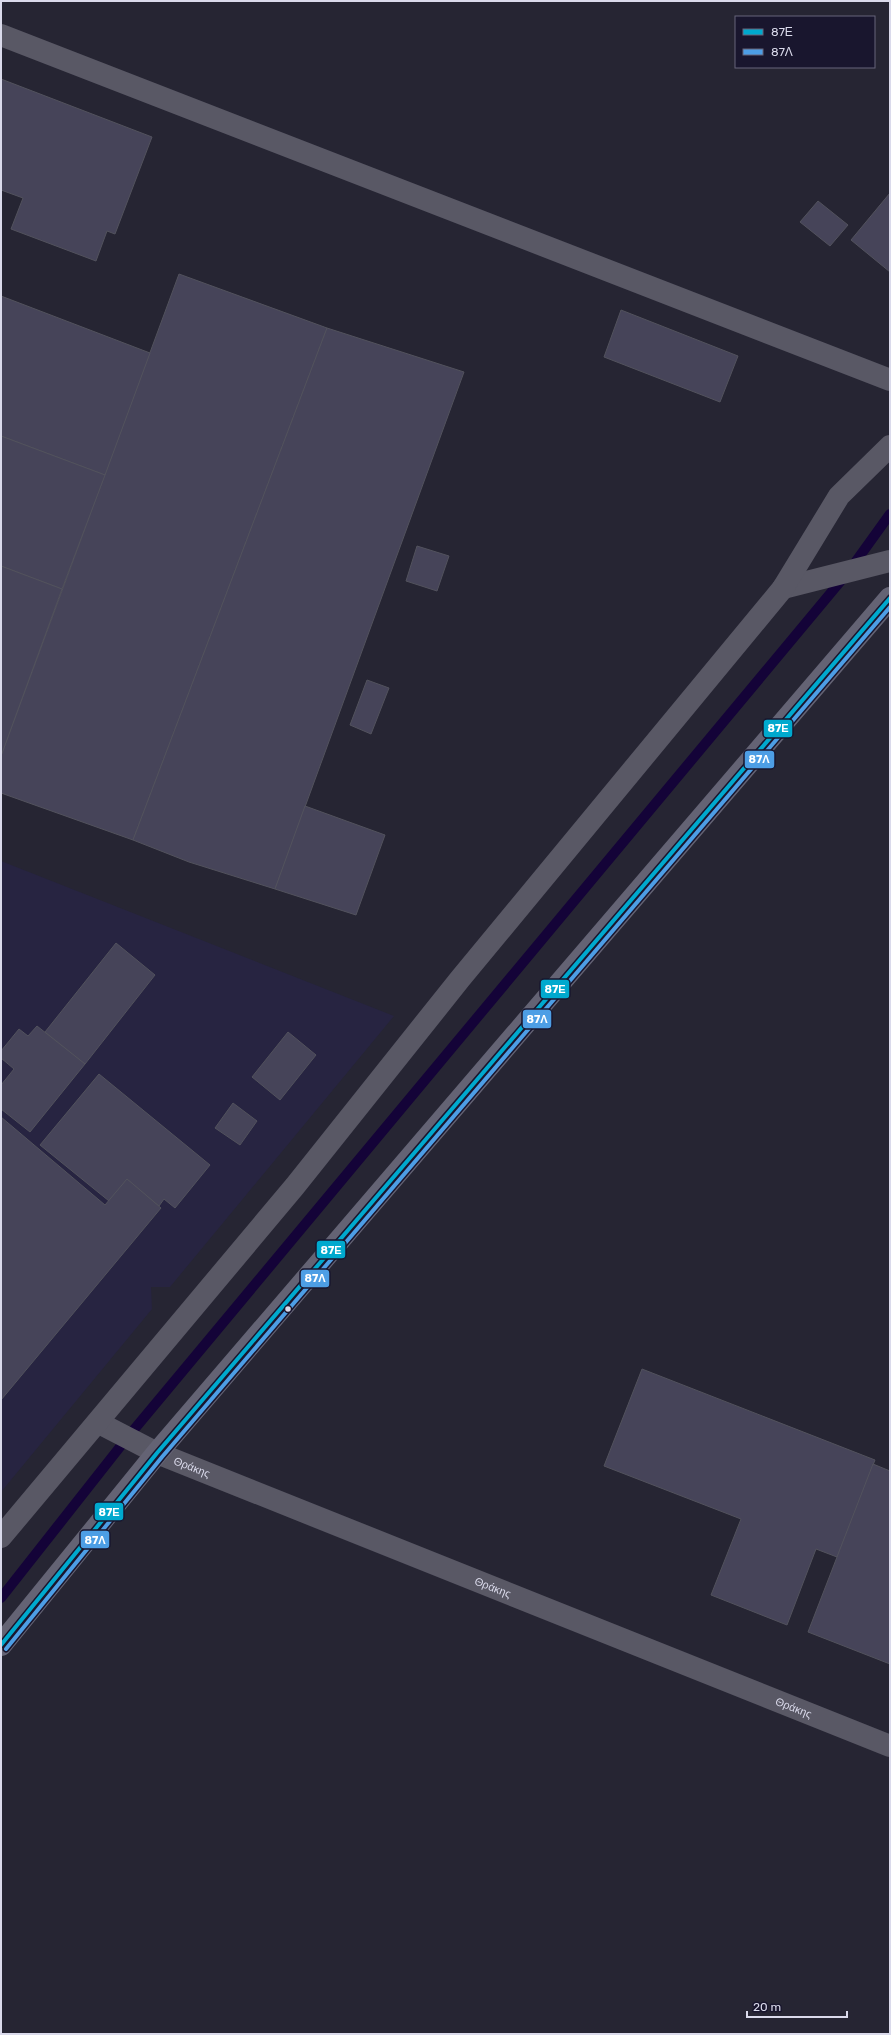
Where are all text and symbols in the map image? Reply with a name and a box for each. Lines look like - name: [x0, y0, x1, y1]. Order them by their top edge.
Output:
- legend: [735, 16, 875, 68]
- text: 87Ε: [771, 25, 793, 39]
- text: 87Λ: [771, 45, 793, 59]
- line badge: 87Ε: [763, 719, 793, 738]
- text: 87Ε: [767, 722, 789, 735]
- line badge: 87Λ: [744, 750, 775, 769]
- text: 87Λ: [748, 753, 770, 766]
- line badge: 87Ε: [540, 979, 570, 999]
- text: 87Ε: [544, 983, 566, 996]
- line badge: 87Λ: [522, 1009, 552, 1029]
- text: 87Λ: [526, 1013, 548, 1026]
- line badge: 87Ε: [316, 1240, 346, 1259]
- text: 87Ε: [320, 1244, 342, 1257]
- line badge: 87Λ: [300, 1269, 330, 1288]
- text: 87Λ: [304, 1272, 326, 1285]
- unlabelled marker: [283, 1304, 293, 1314]
- street label: Θράκης: [172, 1454, 212, 1480]
- line badge: 87Ε: [94, 1502, 124, 1521]
- text: 87Ε: [98, 1506, 120, 1519]
- line badge: 87Λ: [80, 1530, 110, 1549]
- text: 87Λ: [84, 1534, 106, 1547]
- street label: Θράκης: [473, 1574, 513, 1600]
- street label: Θράκης: [774, 1694, 814, 1721]
- scale bar: [747, 1993, 847, 2019]
- text: 20 m: [753, 2000, 781, 2014]

